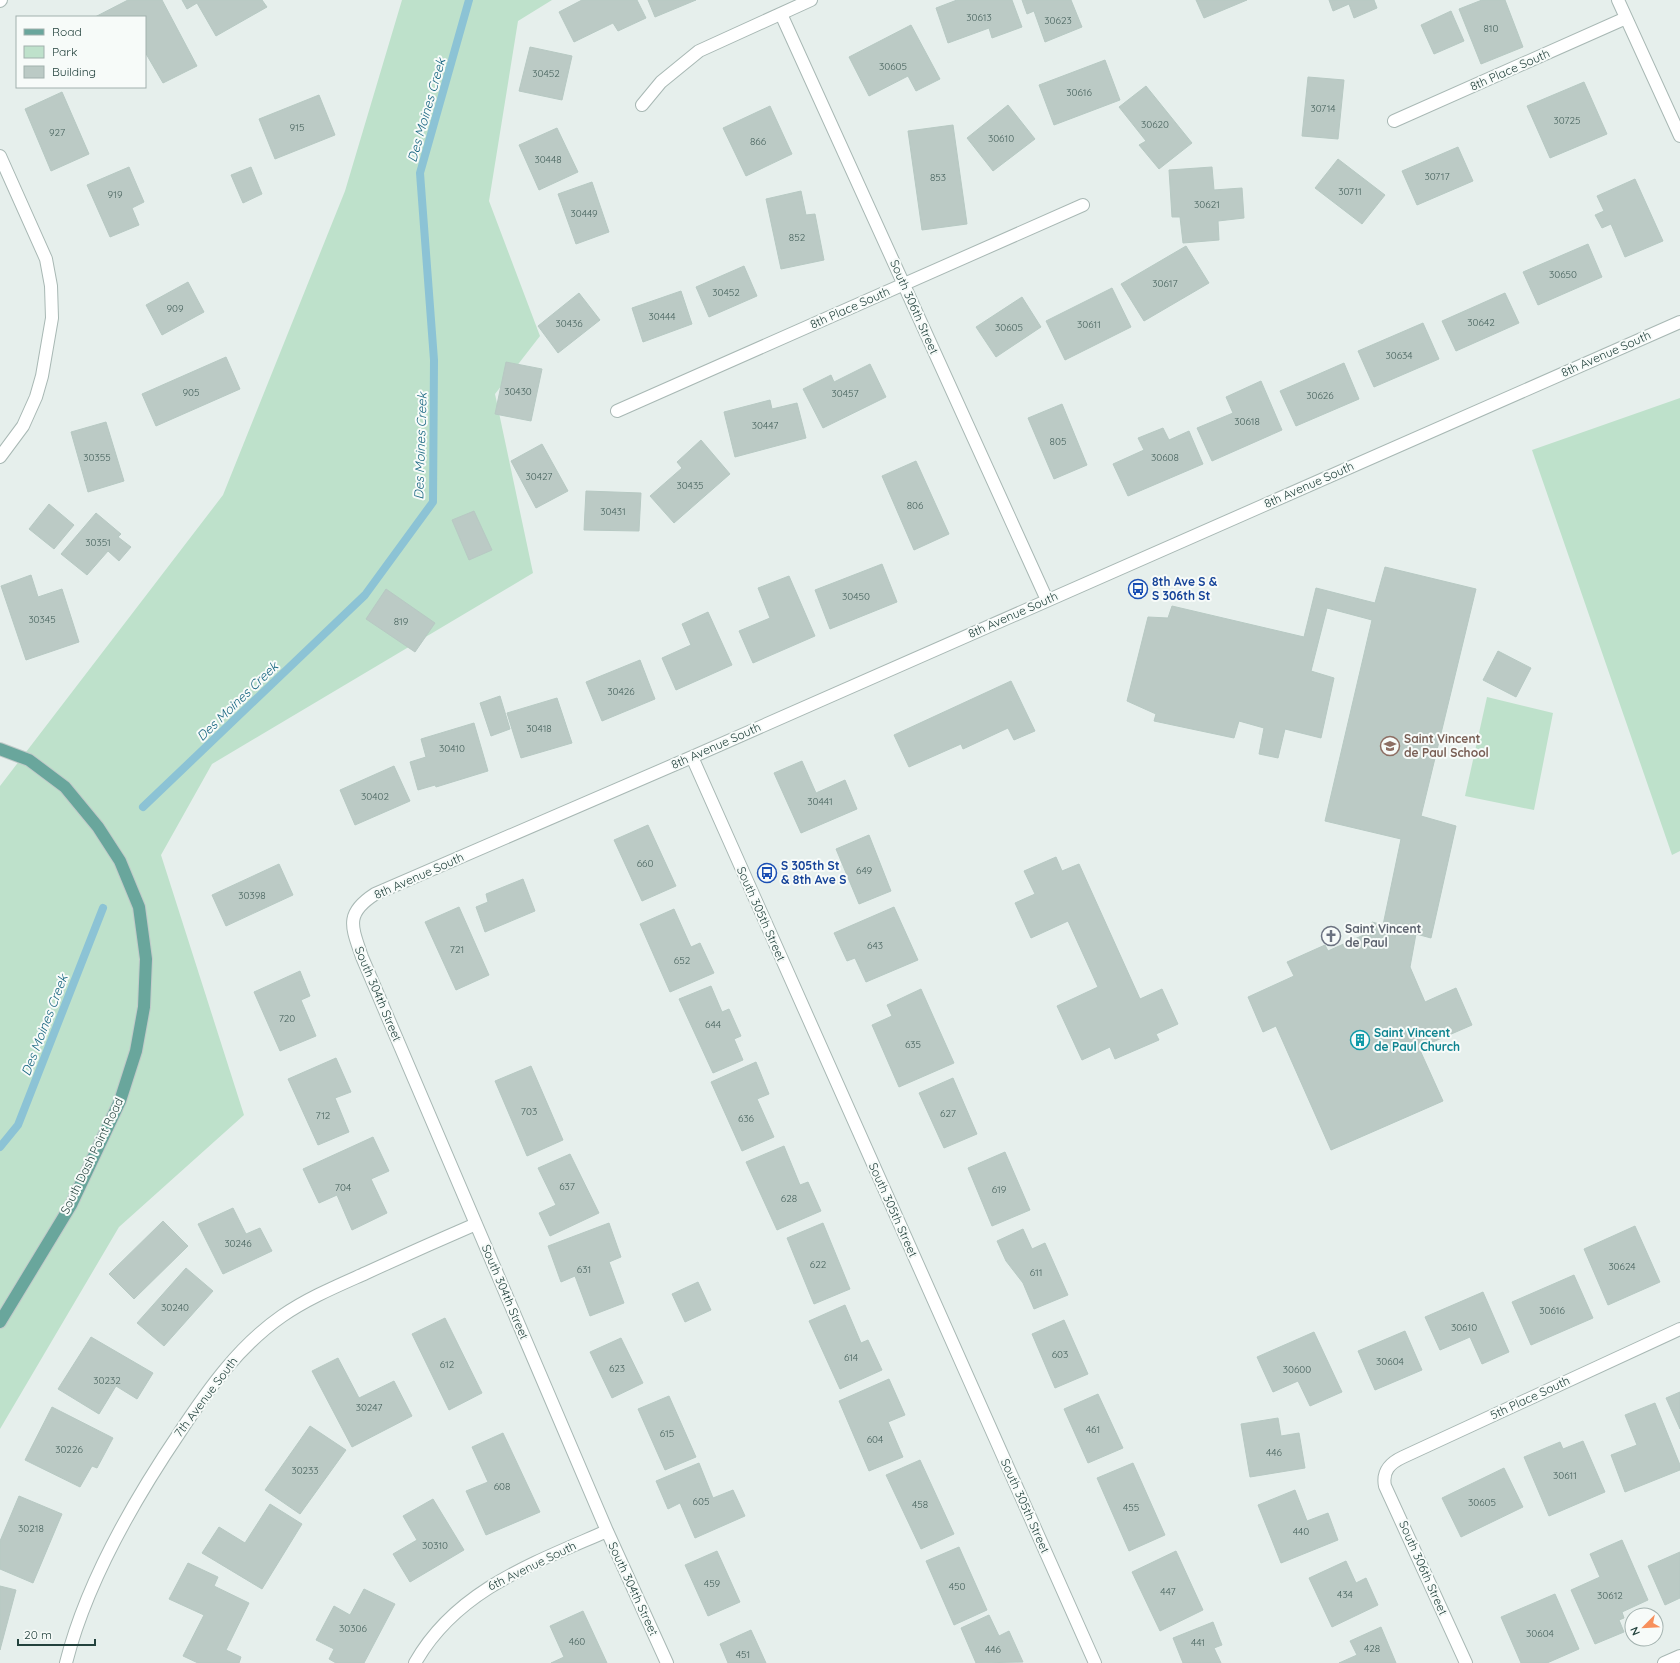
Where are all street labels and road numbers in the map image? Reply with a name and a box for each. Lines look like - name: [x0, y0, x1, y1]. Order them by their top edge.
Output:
- street label: 8th Place South: [1468, 45, 1552, 94]
- street label: South 306th Street: [887, 257, 942, 356]
- street label: 8th Place South: [808, 283, 892, 332]
- street label: 8th Avenue South: [1559, 327, 1653, 380]
- street label: 8th Avenue South: [1262, 458, 1356, 511]
- street label: 8th Avenue South: [966, 588, 1060, 641]
- street label: 8th Avenue South: [669, 719, 763, 772]
- street label: 8th Avenue South: [372, 849, 466, 902]
- street label: South 305th Street: [734, 864, 789, 963]
- street label: South 304th Street: [352, 944, 405, 1044]
- street label: South Dash Point Road: [57, 1095, 126, 1216]
- street label: South 305th Street: [866, 1160, 921, 1259]
- street label: South 304th Street: [479, 1242, 532, 1342]
- street label: 7th Avenue South: [171, 1354, 241, 1440]
- street label: 5th Place South: [1488, 1373, 1572, 1422]
- street label: South 305th Street: [998, 1456, 1053, 1555]
- street label: South 306th Street: [1396, 1518, 1451, 1617]
- street label: 6th Avenue South: [485, 1538, 578, 1593]
- street label: South 304th Street: [605, 1540, 662, 1638]

